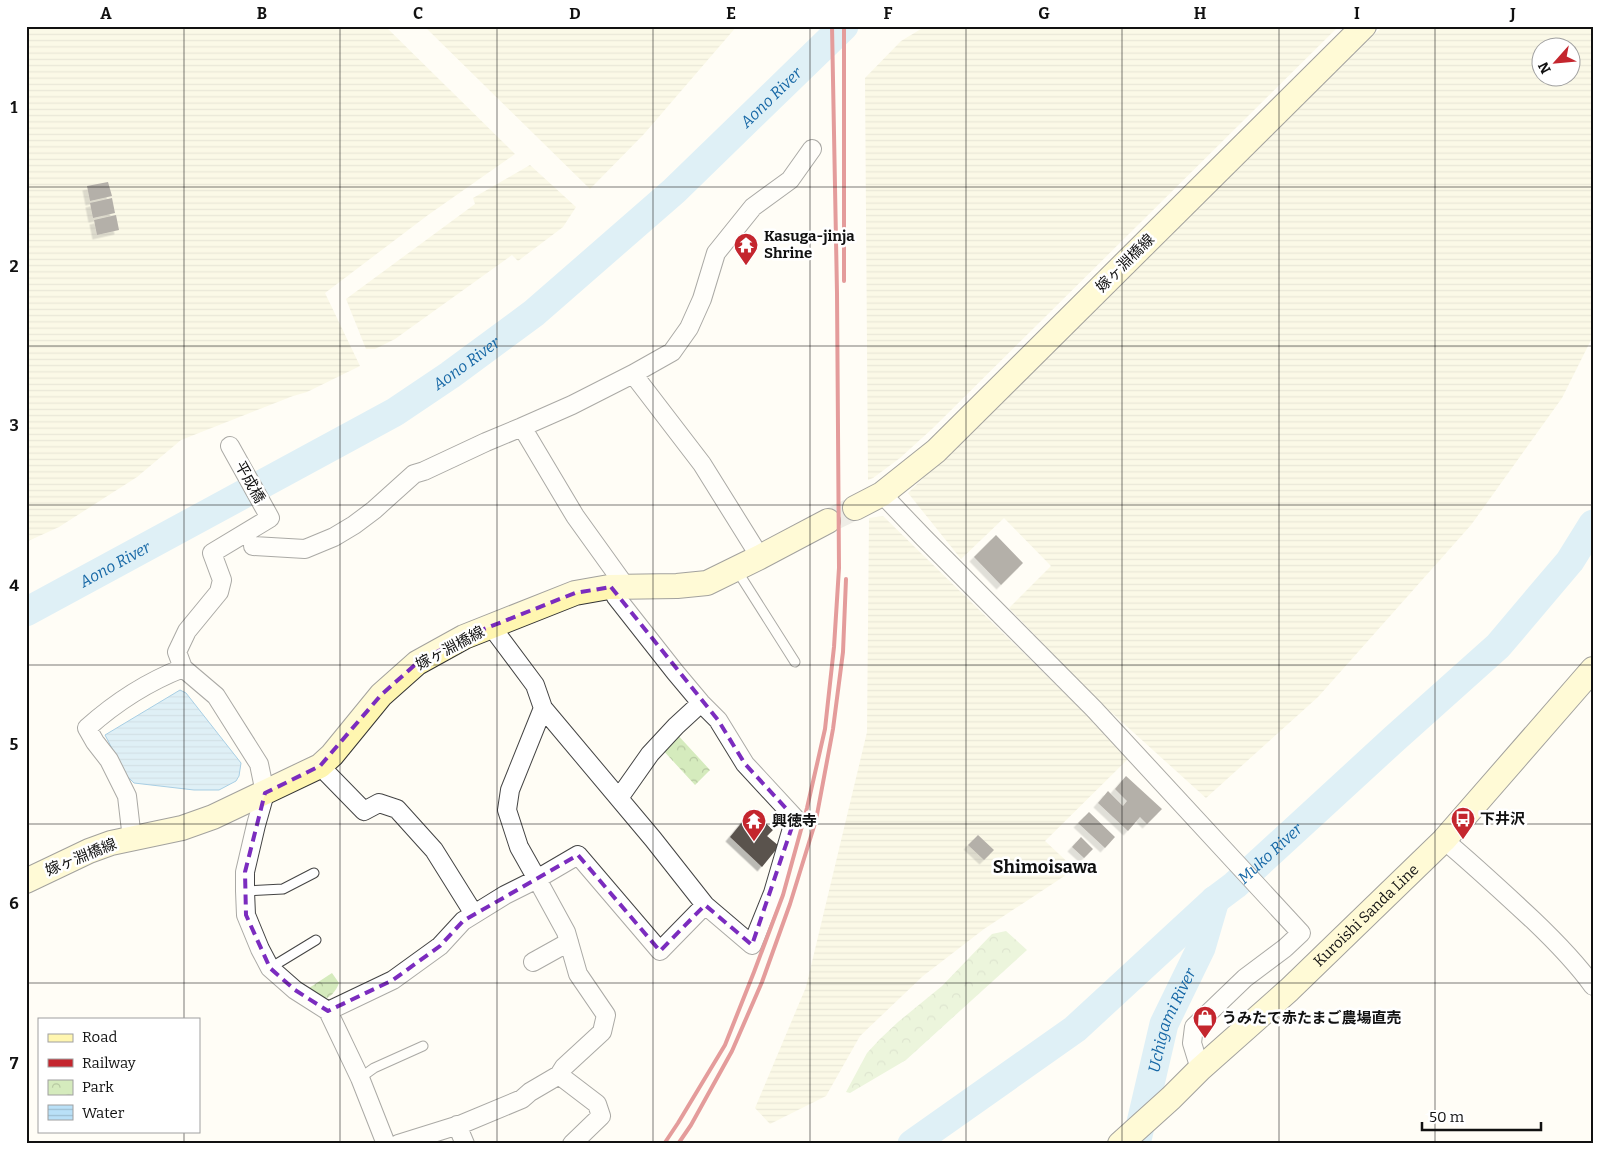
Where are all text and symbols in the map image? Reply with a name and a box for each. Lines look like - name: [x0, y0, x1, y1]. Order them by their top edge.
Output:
- text: A: [100, 4, 112, 23]
- text: B: [257, 4, 267, 23]
- text: C: [413, 4, 423, 23]
- text: D: [569, 4, 581, 23]
- text: E: [726, 4, 736, 23]
- text: F: [884, 4, 893, 23]
- text: G: [1038, 4, 1050, 23]
- text: H: [1194, 4, 1207, 23]
- text: I: [1354, 4, 1360, 23]
- text: J: [1509, 4, 1516, 23]
- north arrow: [1532, 38, 1582, 88]
- text: N: [1535, 59, 1555, 76]
- water label: Aono River: [736, 62, 806, 132]
- text: 1: [11, 98, 18, 117]
- place label: Kasuga-jinja Shrine: [764, 227, 855, 262]
- street label: 嫁ヶ淵橋線: [1092, 230, 1158, 296]
- temple icon: Kasuga-jinja Shrine: [733, 232, 759, 266]
- text: 2: [9, 257, 19, 276]
- water label: Aono River: [428, 332, 504, 394]
- text: 3: [9, 416, 19, 435]
- street label: 平成橋: [231, 458, 269, 506]
- water label: Aono River: [75, 536, 155, 591]
- text: 4: [9, 576, 19, 595]
- street label: 嫁ヶ淵橋線: [413, 622, 487, 674]
- text: 5: [10, 735, 19, 754]
- bus stop icon: 下井沢: [1450, 806, 1476, 840]
- temple icon: 興徳寺: [741, 808, 767, 842]
- place label: 下井沢: [1480, 810, 1525, 828]
- place label: 興徳寺: [772, 812, 817, 830]
- water label: Muko River: [1234, 818, 1307, 887]
- street label: 嫁ヶ淵橋線: [43, 835, 119, 879]
- district label: Shimoisawa: [993, 856, 1097, 878]
- street label: Kuroishi Sanda Line: [1310, 860, 1422, 970]
- text: 6: [9, 894, 19, 913]
- water label: Uchigami River: [1144, 964, 1200, 1074]
- shop icon: うみたて赤たまご農場直売: [1192, 1005, 1218, 1039]
- place label: うみたて赤たまご農場直売: [1222, 1009, 1402, 1027]
- legend: [38, 1018, 200, 1132]
- text: Road: [82, 1028, 117, 1046]
- text: 7: [10, 1054, 19, 1073]
- text: Railway: [82, 1054, 136, 1072]
- text: Park: [82, 1078, 114, 1096]
- scale bar: [1422, 1100, 1540, 1132]
- text: Water: [82, 1104, 125, 1122]
- text: 50 m: [1429, 1108, 1465, 1126]

